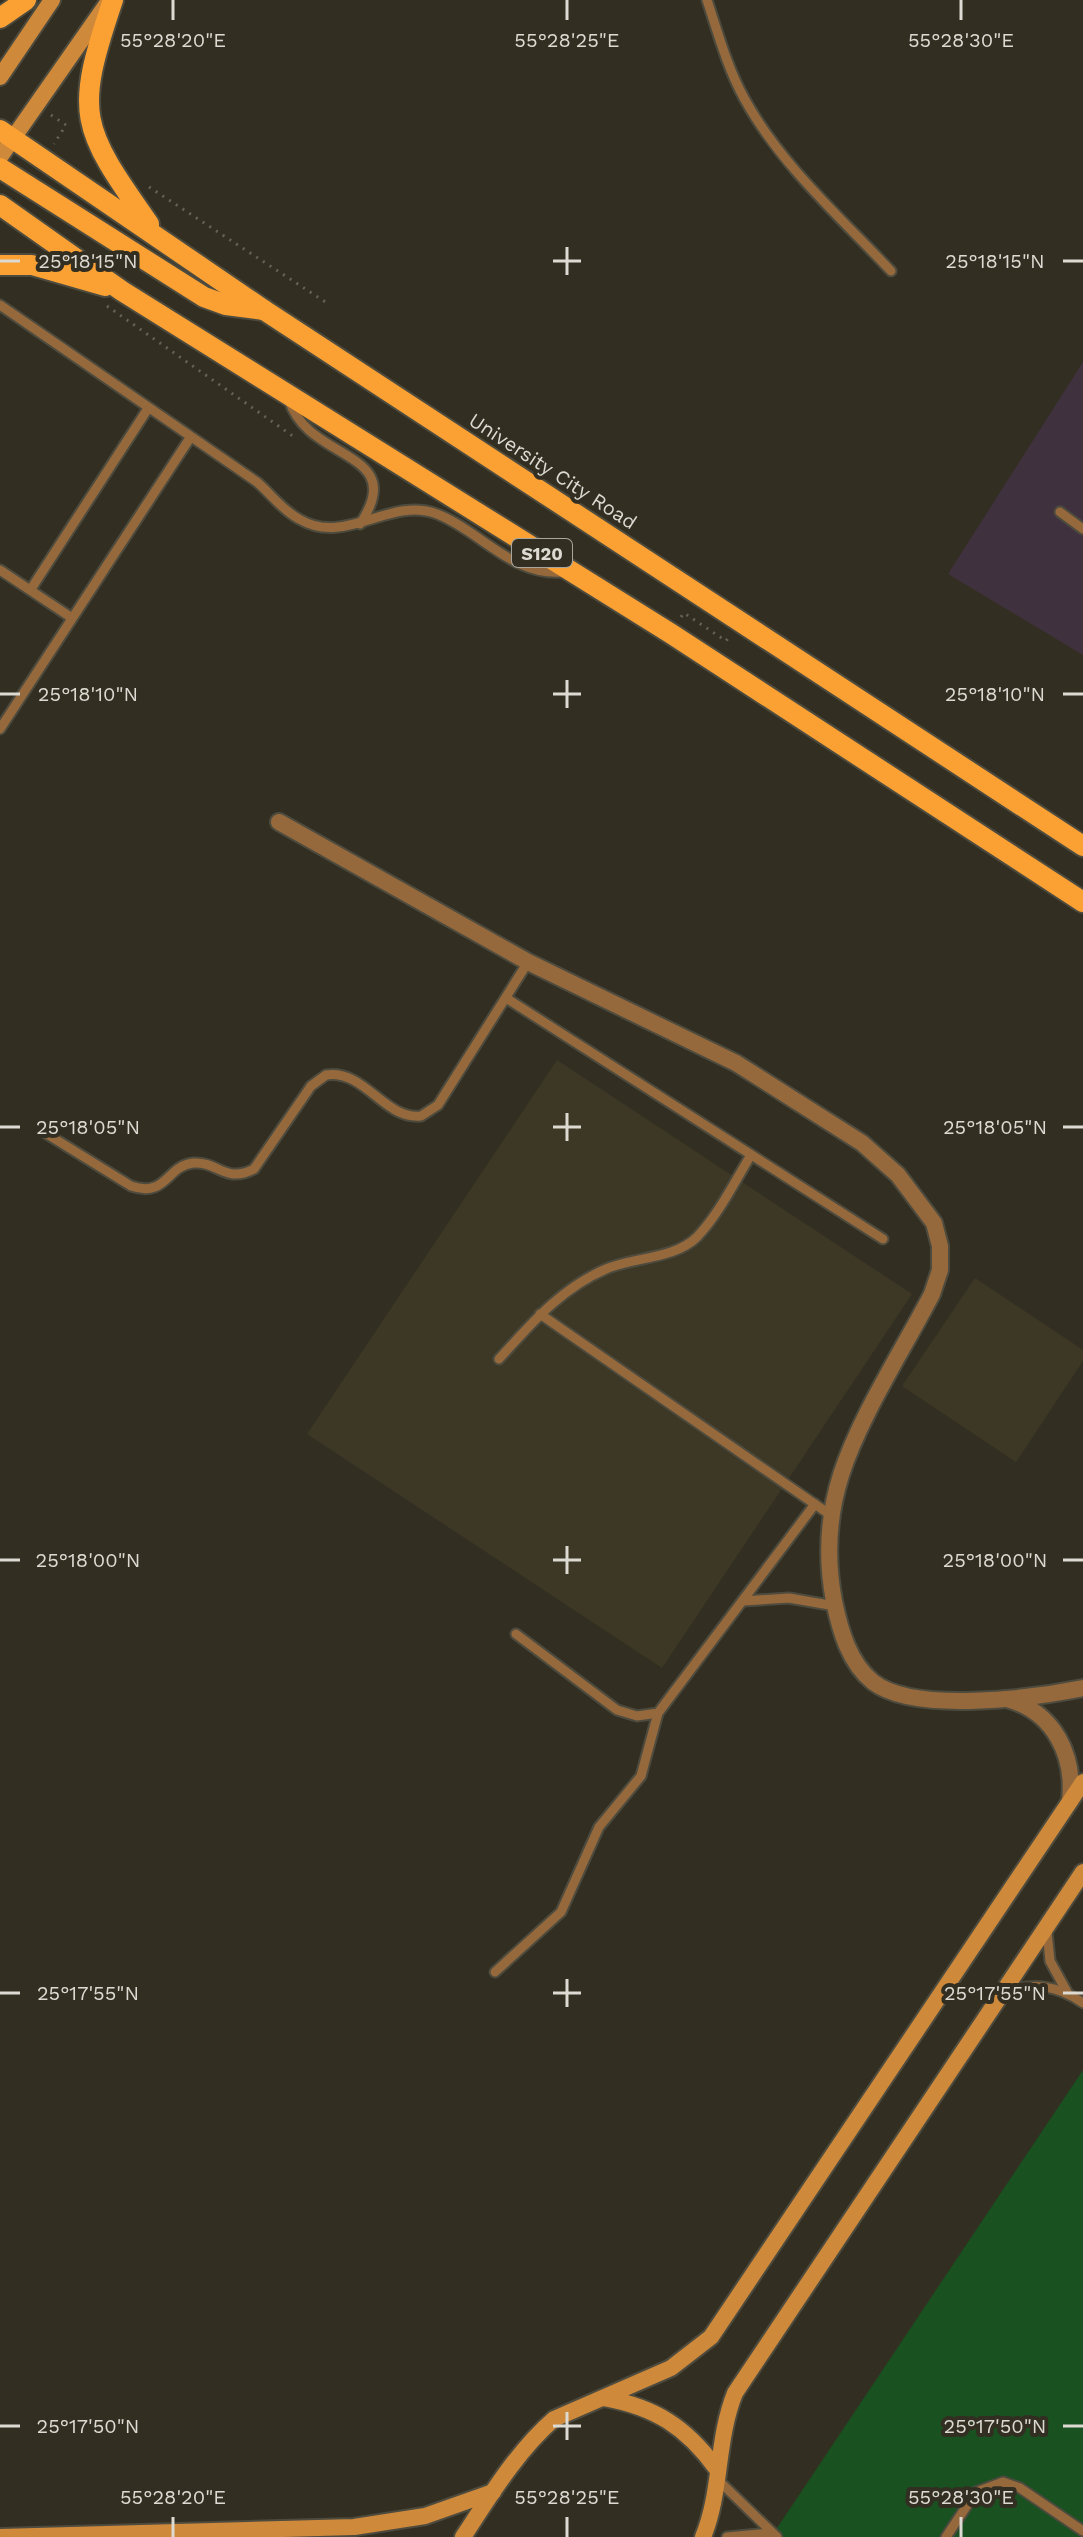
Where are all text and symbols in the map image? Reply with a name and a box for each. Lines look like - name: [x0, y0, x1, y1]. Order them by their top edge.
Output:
- text: 55°28'20"E: [120, 28, 226, 52]
- text: 55°28'25"E: [514, 28, 620, 52]
- text: 55°28'30"E: [908, 28, 1014, 52]
- text: 25°18'15"N: [38, 249, 138, 273]
- text: 25°18'15"N: [945, 249, 1045, 273]
- street label: University City Road: [465, 408, 641, 534]
- road number: S120: [512, 539, 572, 567]
- text: 25°18'10"N: [38, 682, 138, 706]
- text: 25°18'10"N: [945, 682, 1045, 706]
- text: 25°18'05"N: [36, 1115, 140, 1139]
- text: 25°18'05"N: [943, 1115, 1047, 1139]
- text: 25°18'00"N: [36, 1548, 140, 1572]
- text: 25°18'00"N: [943, 1548, 1047, 1572]
- text: 25°17'55"N: [37, 1981, 139, 2005]
- text: 25°17'55"N: [944, 1981, 1046, 2005]
- text: 25°17'50"N: [36, 2414, 140, 2438]
- text: 25°17'50"N: [943, 2414, 1047, 2438]
- text: 55°28'20"E: [120, 2485, 226, 2509]
- text: 55°28'25"E: [514, 2485, 620, 2509]
- text: 55°28'30"E: [908, 2485, 1014, 2509]

